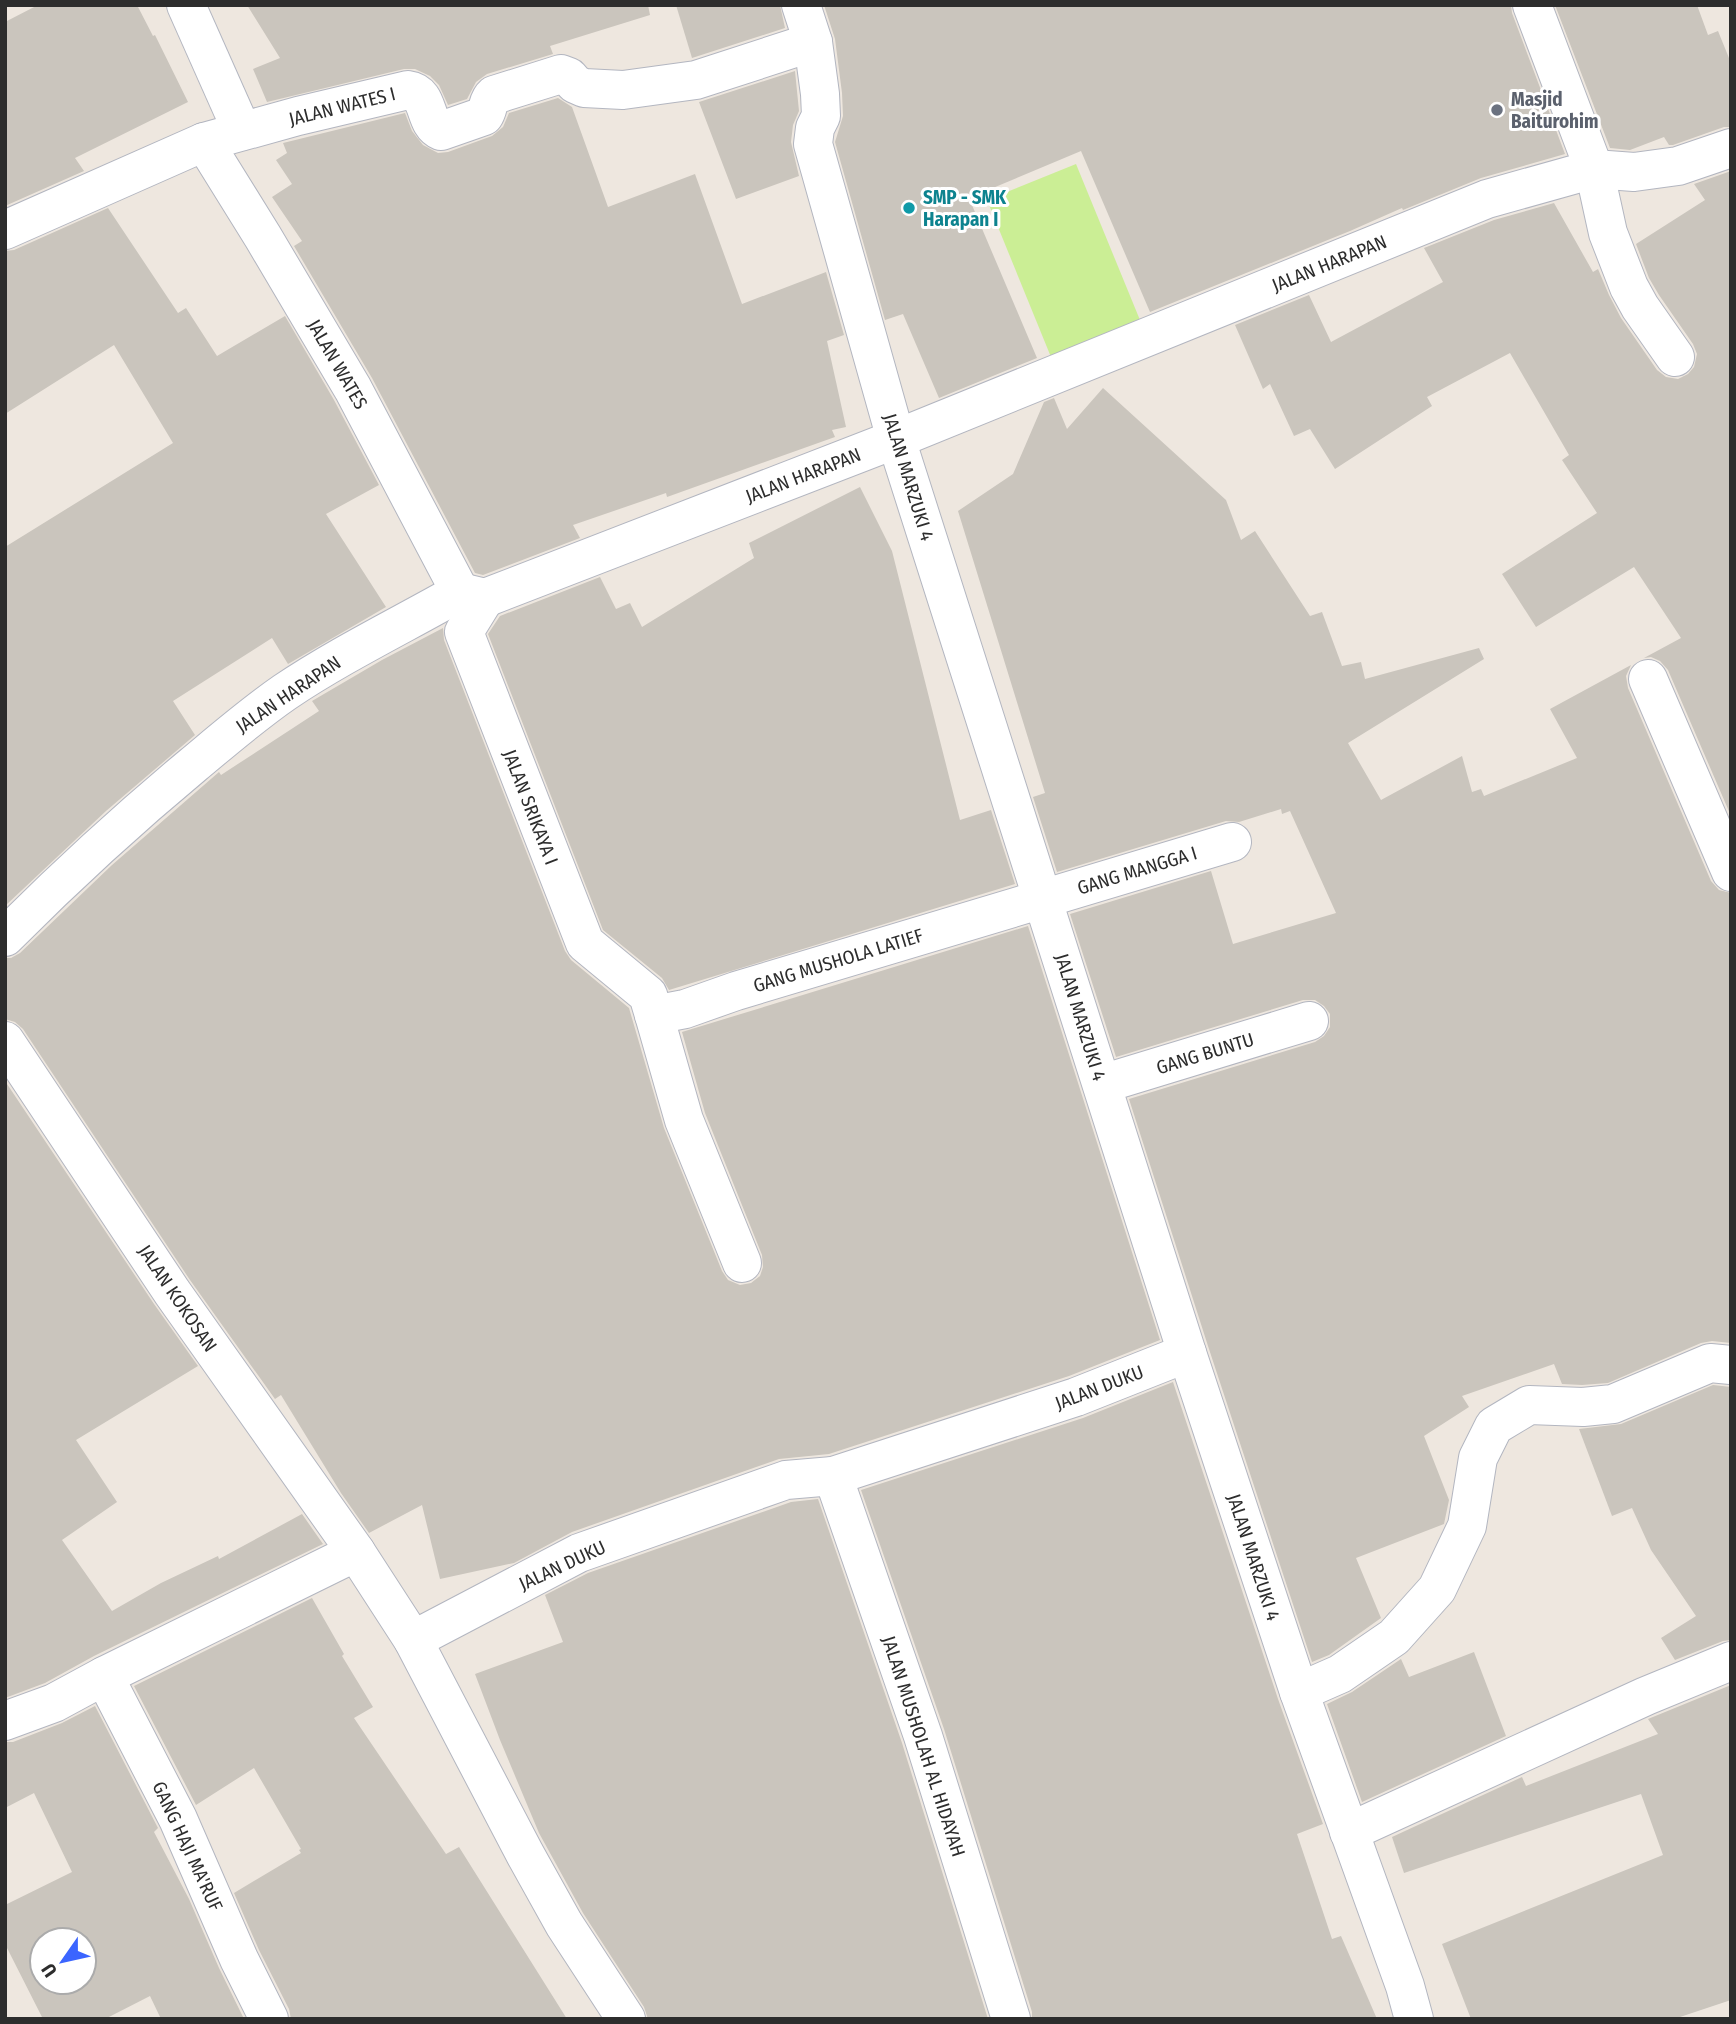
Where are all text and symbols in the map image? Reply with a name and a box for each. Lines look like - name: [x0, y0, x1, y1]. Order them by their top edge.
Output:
- street label: JALAN WATES I: [286, 82, 398, 131]
- place label: Masjid Baiturohim: [1511, 88, 1598, 133]
- marker: Masjid Baiturohim: [1489, 102, 1505, 118]
- place label: SMP - SMK Harapan I: [923, 186, 1007, 231]
- marker: SMP - SMK Harapan I: [901, 200, 917, 216]
- street label: JALAN HARAPAN: [1268, 230, 1390, 297]
- street label: JALAN WATES: [303, 315, 372, 413]
- street label: JALAN MARZUKI 4: [878, 411, 939, 544]
- street label: JALAN HARAPAN: [742, 443, 864, 508]
- street label: JALAN HARAPAN: [231, 651, 345, 738]
- street label: JALAN SRIKAYA I: [498, 746, 563, 868]
- street label: GANG MANGGA I: [1074, 841, 1200, 900]
- street label: GANG MUSHOLA LATIEF: [750, 924, 926, 997]
- street label: JALAN MARZUKI 4: [1050, 951, 1111, 1084]
- street label: GANG BUNTU: [1154, 1028, 1257, 1079]
- street label: JALAN KOKOSAN: [133, 1240, 222, 1356]
- street label: JALAN DUKU: [1052, 1360, 1147, 1415]
- street label: JALAN MARZUKI 4: [1222, 1491, 1285, 1623]
- street label: JALAN DUKU: [515, 1535, 609, 1596]
- street label: JALAN MUSHOLAH AL HIDAYAH: [877, 1633, 970, 1859]
- street label: GANG HAJI MA'RUF: [147, 1778, 228, 1915]
- north arrow: [28, 1926, 98, 1996]
- text: U: [37, 1959, 62, 1981]

